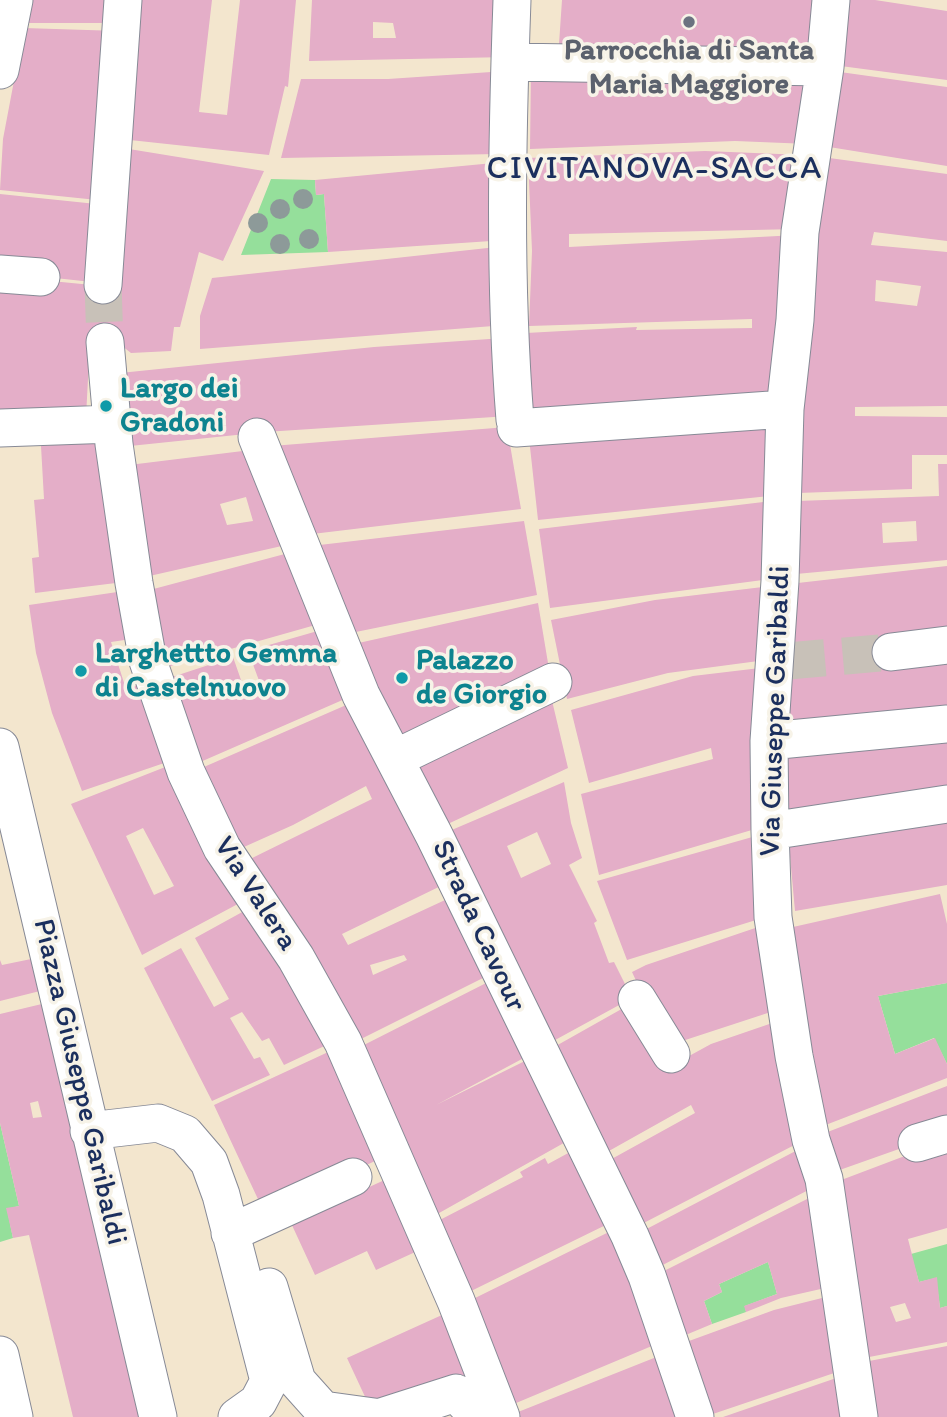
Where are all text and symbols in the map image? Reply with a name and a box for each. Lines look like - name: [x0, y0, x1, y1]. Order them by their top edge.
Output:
- marker: Parrocchia di Santa Maria Maggiore: [681, 14, 697, 30]
- place label: Parrocchia di Santa Maria Maggiore: [564, 33, 814, 104]
- district label: CIVITANOVA-SACCA: [489, 150, 821, 190]
- place label: Largo dei Gradoni: [120, 371, 238, 442]
- marker: Largo dei Gradoni: [98, 398, 114, 414]
- street label: Via Giuseppe Garibaldi: [753, 565, 799, 857]
- place label: Larghettto Gemma di Castelnuovo: [95, 636, 337, 706]
- place label: Palazzo de Giorgio: [416, 643, 547, 714]
- marker: Larghettto Gemma di Castelnuovo: [73, 663, 89, 679]
- marker: Palazzo de Giorgio: [394, 670, 410, 686]
- street label: Via Valera: [205, 830, 305, 958]
- street label: Strada Cavour: [423, 835, 533, 1017]
- street label: Piazza Giuseppe Garibaldi: [24, 915, 134, 1249]

